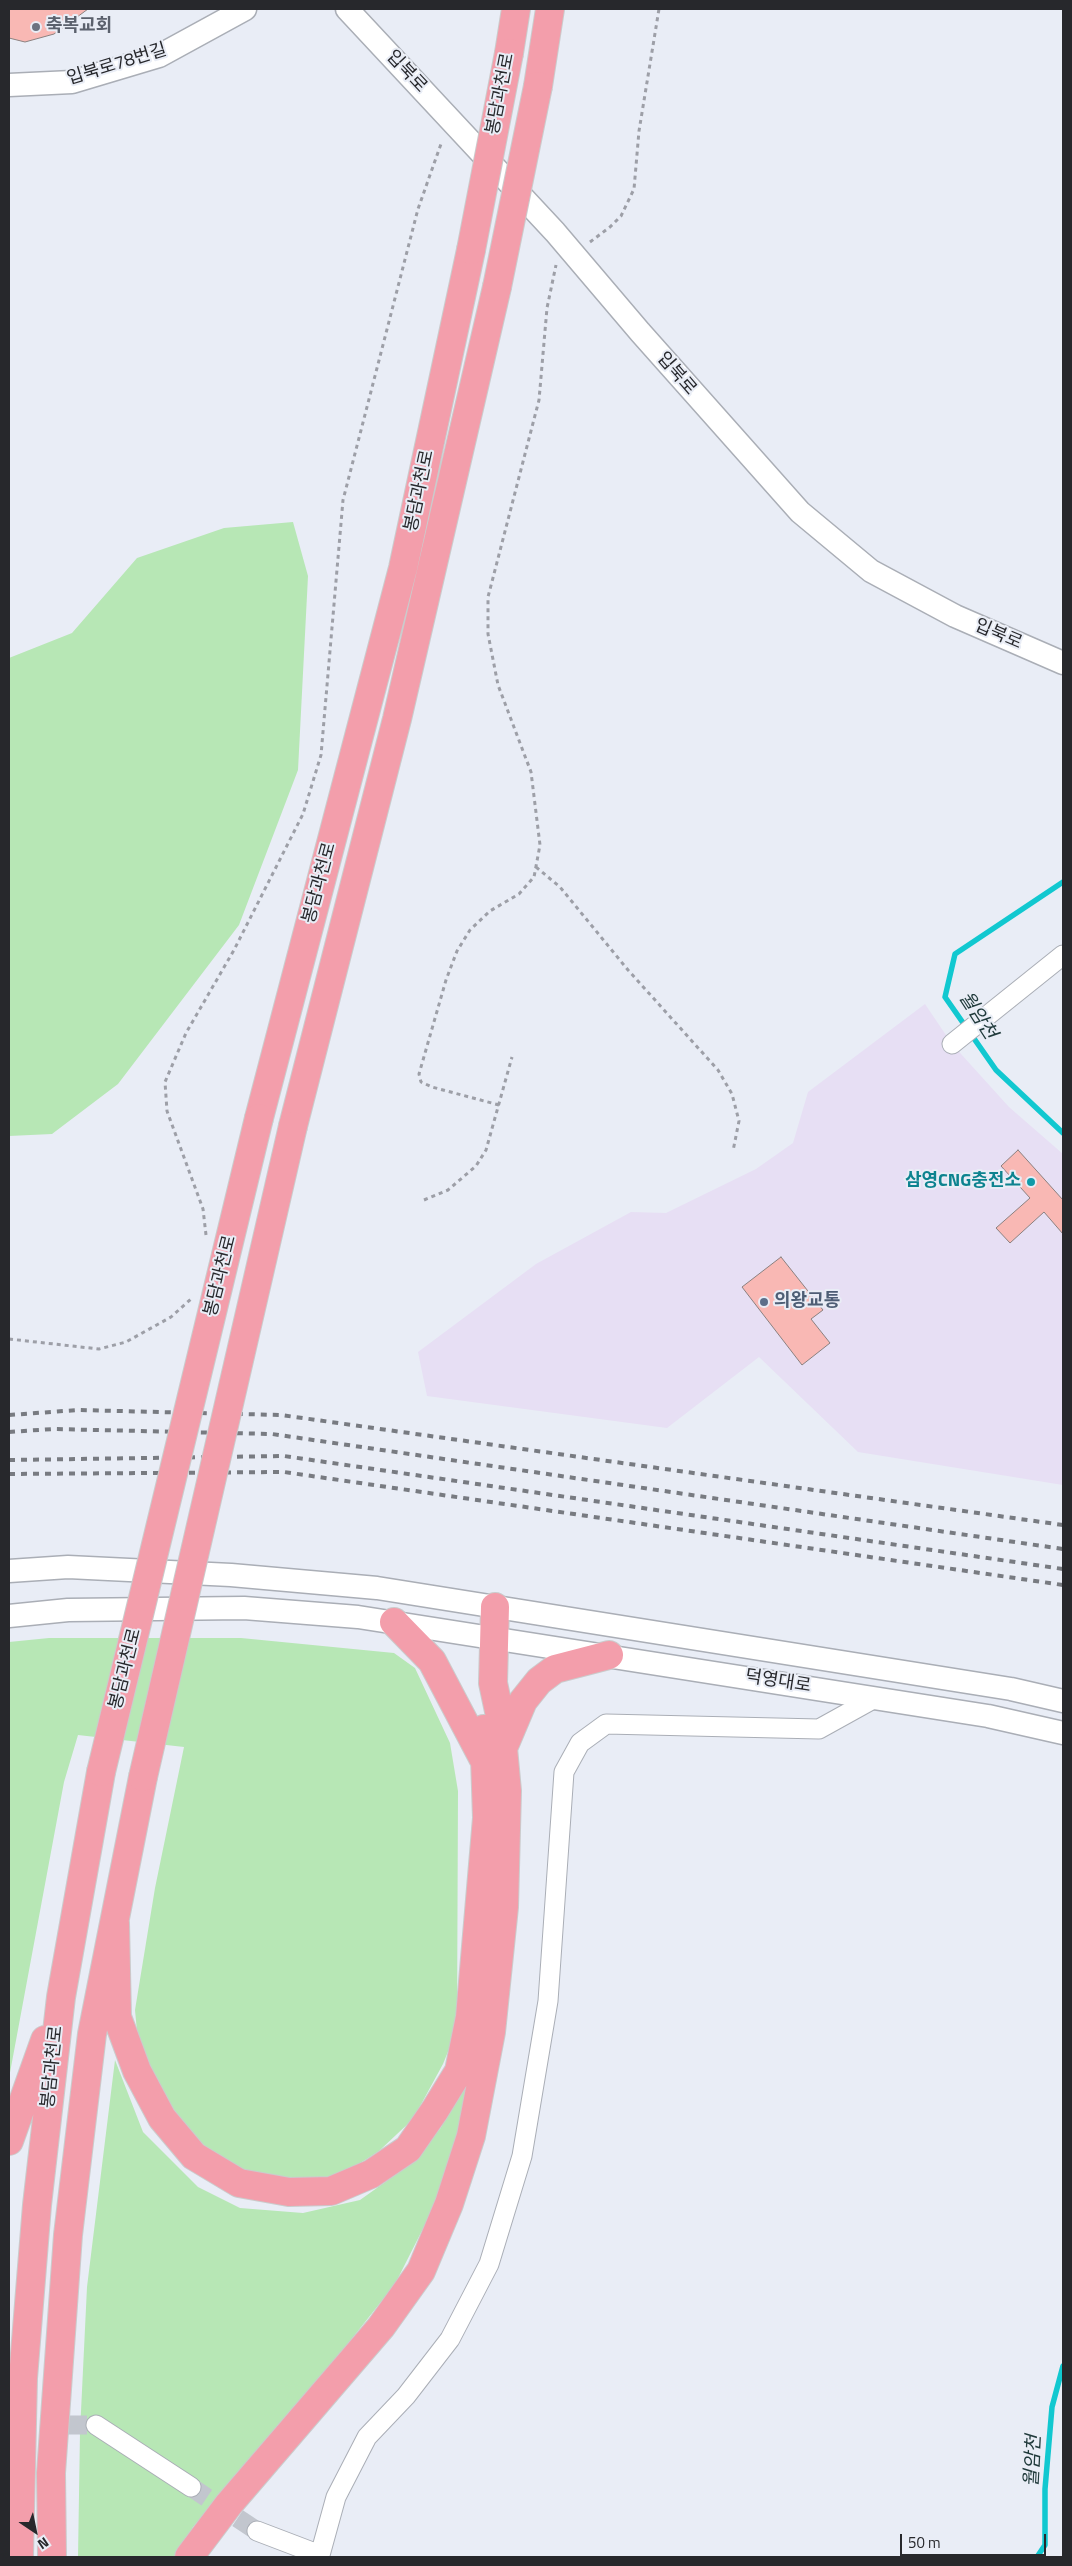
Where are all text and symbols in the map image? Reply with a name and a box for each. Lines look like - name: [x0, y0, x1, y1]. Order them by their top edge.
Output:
- place label: 축복교회: [46, 16, 112, 38]
- marker: 축복교회: [30, 21, 42, 33]
- street label: 입북로78번길: [65, 40, 169, 90]
- street label: 입북로: [381, 46, 431, 98]
- street label: 봉담과천로: [482, 51, 520, 137]
- street label: 입북로: [652, 348, 700, 400]
- street label: 봉담과천로: [401, 448, 439, 534]
- street label: 입북로: [971, 615, 1025, 655]
- street label: 봉담과천로: [299, 840, 341, 926]
- water label: 월암천: [953, 988, 1001, 1044]
- place label: 삼영CNG충전소: [905, 1171, 1021, 1193]
- marker: 삼영CNG충전소: [1025, 1176, 1037, 1188]
- street label: 봉담과천로: [201, 1233, 241, 1319]
- place label: 의왕교통: [774, 1291, 840, 1313]
- marker: 의왕교통: [758, 1296, 770, 1308]
- street label: 봉담과천로: [106, 1626, 146, 1712]
- street label: 덕영대로: [744, 1666, 812, 1698]
- street label: 봉담과천로: [38, 2025, 68, 2109]
- water label: 월암천: [1021, 2434, 1047, 2488]
- north arrow: [10, 2506, 60, 2556]
- scale bar: [902, 2524, 1048, 2556]
- text: 50 m: [908, 2531, 941, 2554]
- text: N: [34, 2532, 54, 2555]

